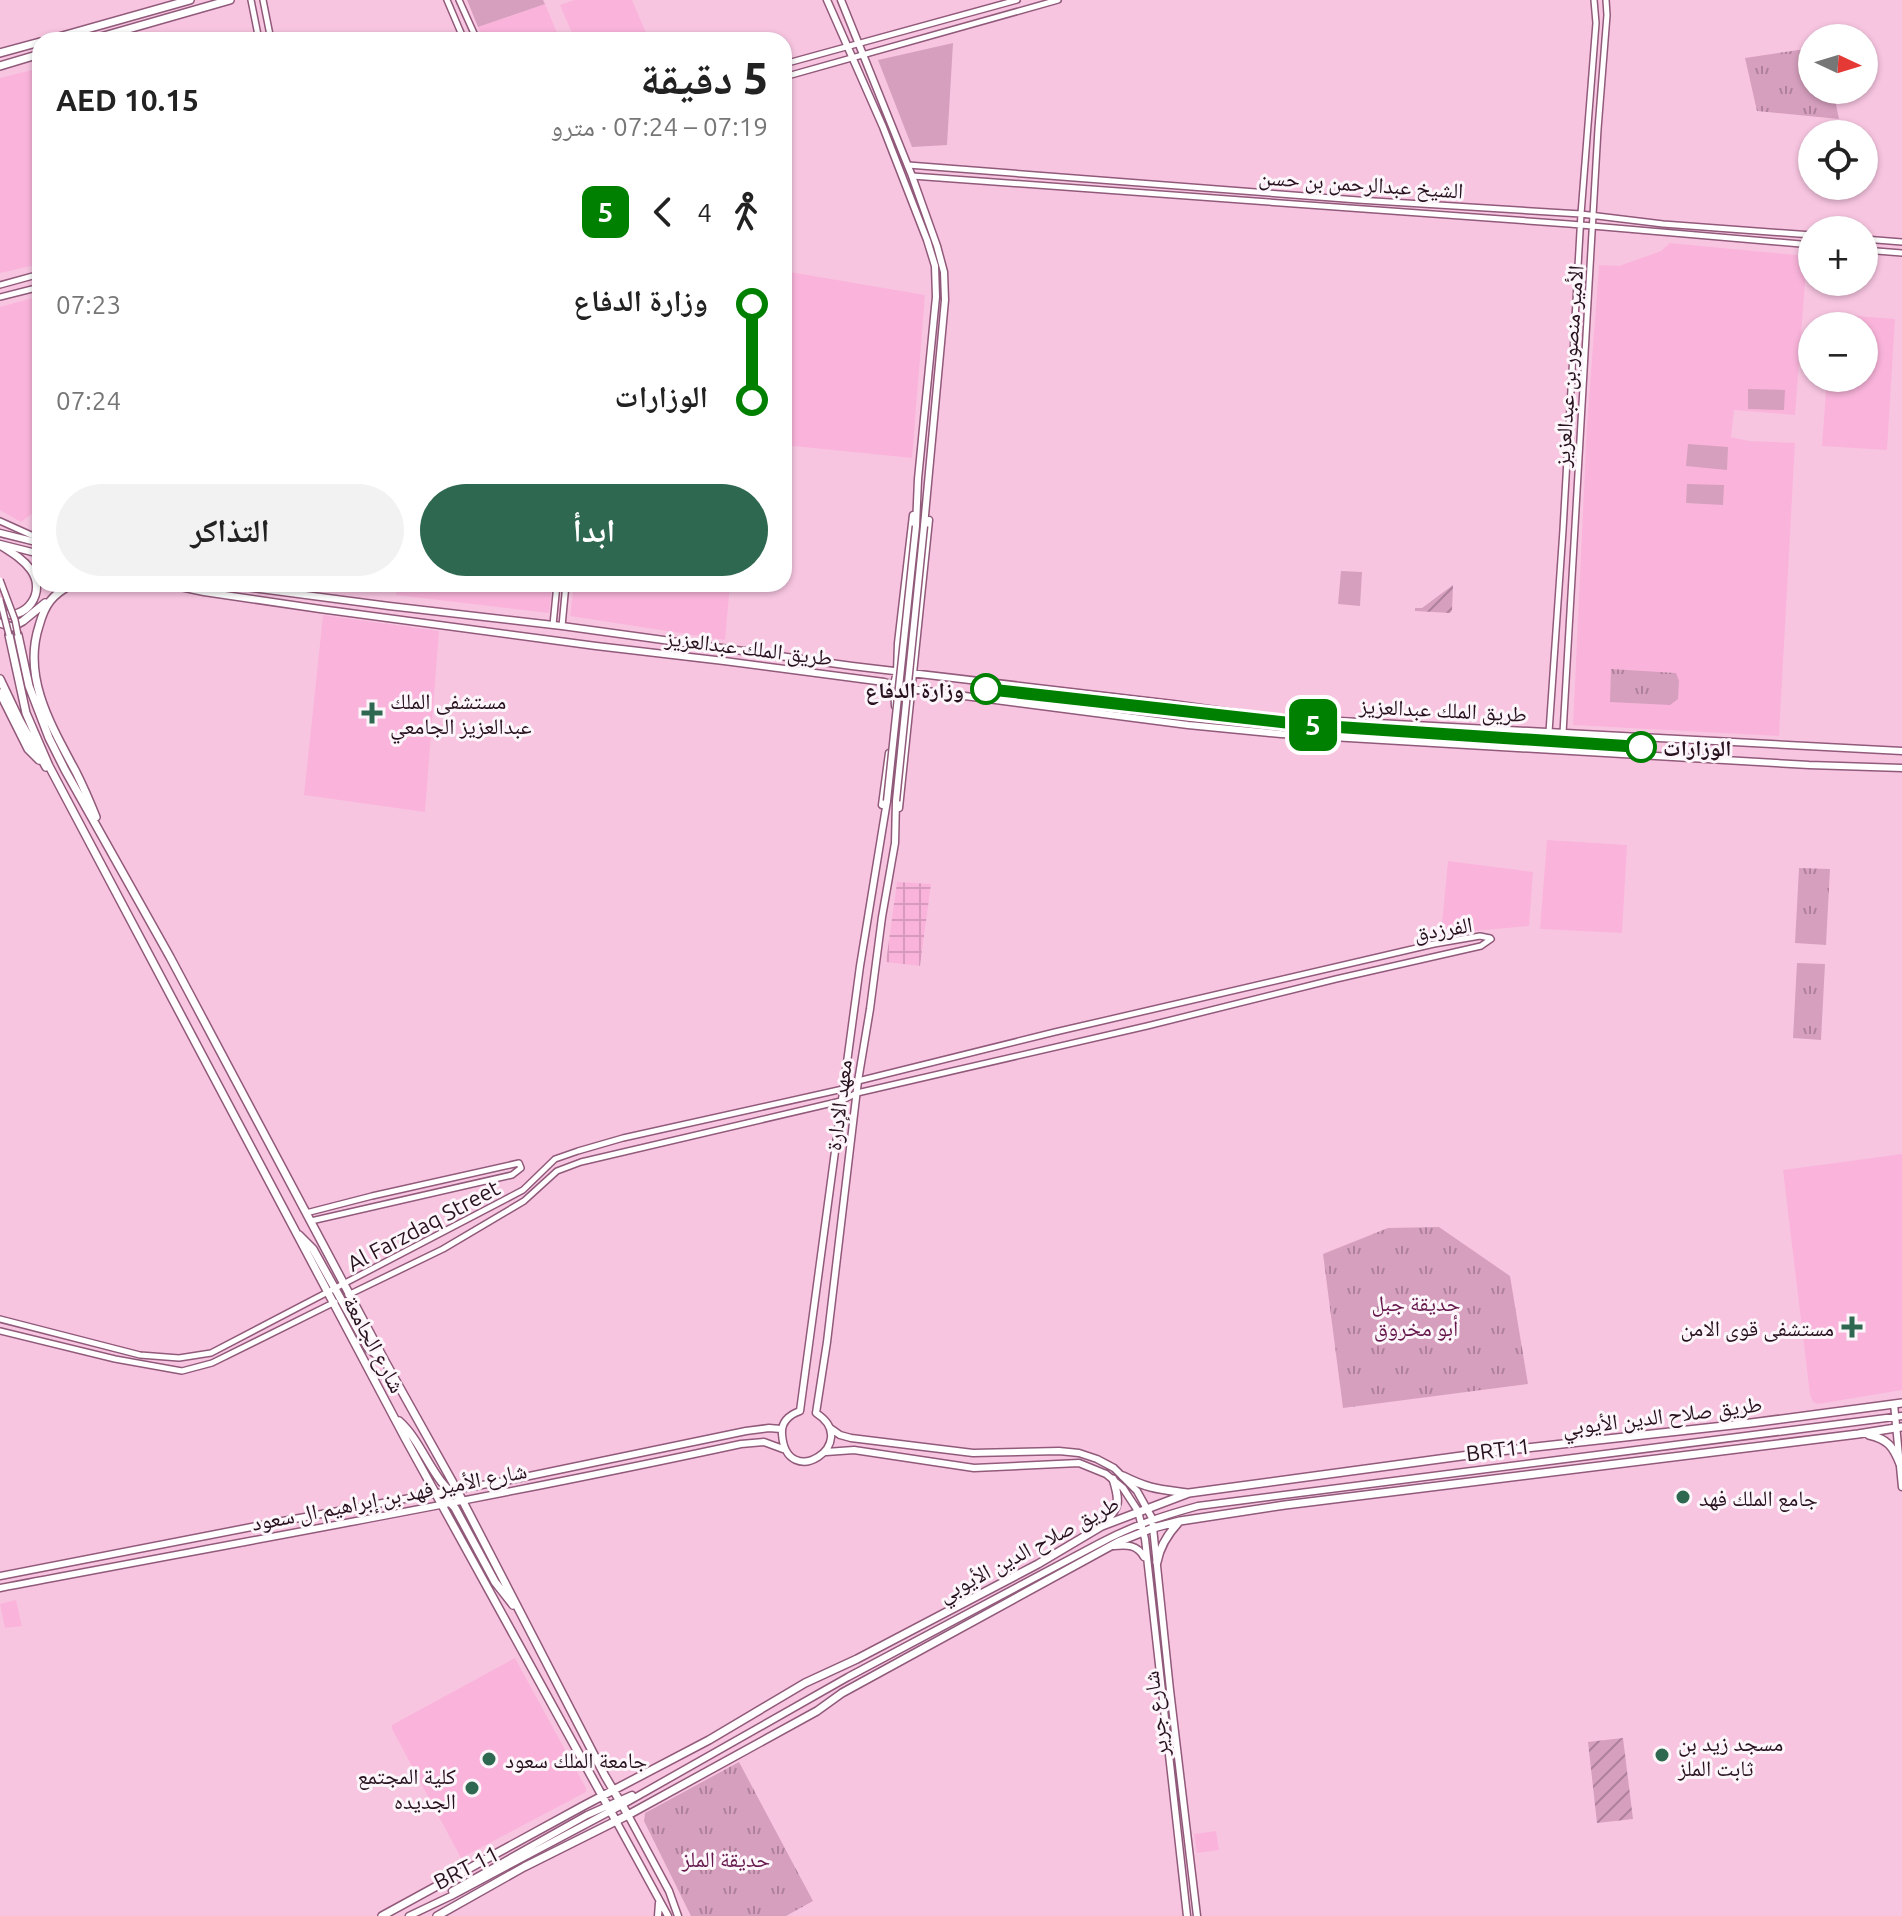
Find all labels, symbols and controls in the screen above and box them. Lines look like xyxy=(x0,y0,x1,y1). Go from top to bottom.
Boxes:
north arrow xyxy=(1798,24,1878,104)
map controls xyxy=(1798,24,1878,392)
text: 5 دقيقة xyxy=(640,53,768,102)
text: AED 10.15 xyxy=(56,83,199,117)
text: 07:19 – 07:24 · مترو xyxy=(551,112,768,141)
button: locate xyxy=(1798,120,1878,200)
street label: الشيخ عبدالرحمن بن حسن xyxy=(1258,163,1464,205)
icon: back xyxy=(641,190,685,234)
icon: walk xyxy=(724,190,768,234)
text: 5 xyxy=(598,196,613,227)
text: 4 xyxy=(697,198,712,227)
button: + xyxy=(1798,216,1878,296)
street label: الأمير منصور بن عبدالعزيز xyxy=(1548,264,1590,469)
text: وزارة الدفاع xyxy=(573,283,708,317)
text: 07:23 xyxy=(56,290,121,319)
button: − xyxy=(1798,312,1878,392)
text: الوزارات xyxy=(614,379,708,413)
text: 07:24 xyxy=(56,386,121,415)
button: التذاكر xyxy=(56,484,404,576)
button: ابدأ xyxy=(420,484,768,576)
street label: طريق الملك عبدالعزيز xyxy=(663,624,834,672)
marker: وزارة الدفاع xyxy=(971,674,1001,704)
place label: وزارة الدفاع xyxy=(865,677,964,705)
place label: مستشفى الملك عبدالعزيز الجامعي xyxy=(390,688,532,743)
street label: طريق الملك عبدالعزيز xyxy=(1357,692,1528,728)
line badge: 5 xyxy=(1287,699,1339,751)
marker: مستشفى الملك عبدالعزيز الجامعي xyxy=(361,702,383,724)
text: 5 xyxy=(1305,709,1321,740)
marker: الوزارات xyxy=(1626,732,1656,762)
place label: الوزارات xyxy=(1663,735,1732,761)
street label: الفرزدق xyxy=(1412,911,1474,947)
street label: معهد الإدارة xyxy=(820,1058,858,1152)
street label: Al Farzdaq Street xyxy=(343,1174,504,1276)
park label: حديقة جبل أبو مخروق xyxy=(1372,1290,1460,1342)
street label: شارع الجامعة xyxy=(337,1291,411,1398)
place label: مستشفى قوى الامن xyxy=(1681,1315,1834,1342)
marker: مستشفى قوى الامن xyxy=(1841,1316,1863,1338)
street label: طريق صلاح الدين الأيوبي xyxy=(1561,1390,1764,1445)
street label: BRT11 xyxy=(1464,1433,1532,1465)
street label: شارع الأمير فهد بن إبراهيم ال سعود xyxy=(249,1457,529,1538)
place label: جامع الملك فهد xyxy=(1699,1485,1818,1512)
marker: جامع الملك فهد xyxy=(1674,1488,1692,1506)
street label: طريق صلاح الدين الأيوبي xyxy=(933,1490,1125,1611)
street label: شارع جرير xyxy=(1137,1669,1175,1759)
place label: مسجد زيد بن ثابت الملز xyxy=(1677,1730,1783,1781)
marker: مسجد زيد بن ثابت الملز xyxy=(1653,1746,1671,1764)
place label: جامعة الملك سعود xyxy=(505,1747,647,1773)
marker: جامعة الملك سعود xyxy=(480,1750,498,1768)
place label: كلية المجتمع الجديده xyxy=(357,1763,456,1813)
marker: كلية المجتمع الجديده xyxy=(463,1779,481,1797)
street label: BRT 11 xyxy=(429,1840,503,1894)
park label: حديقة الملز xyxy=(681,1846,770,1872)

